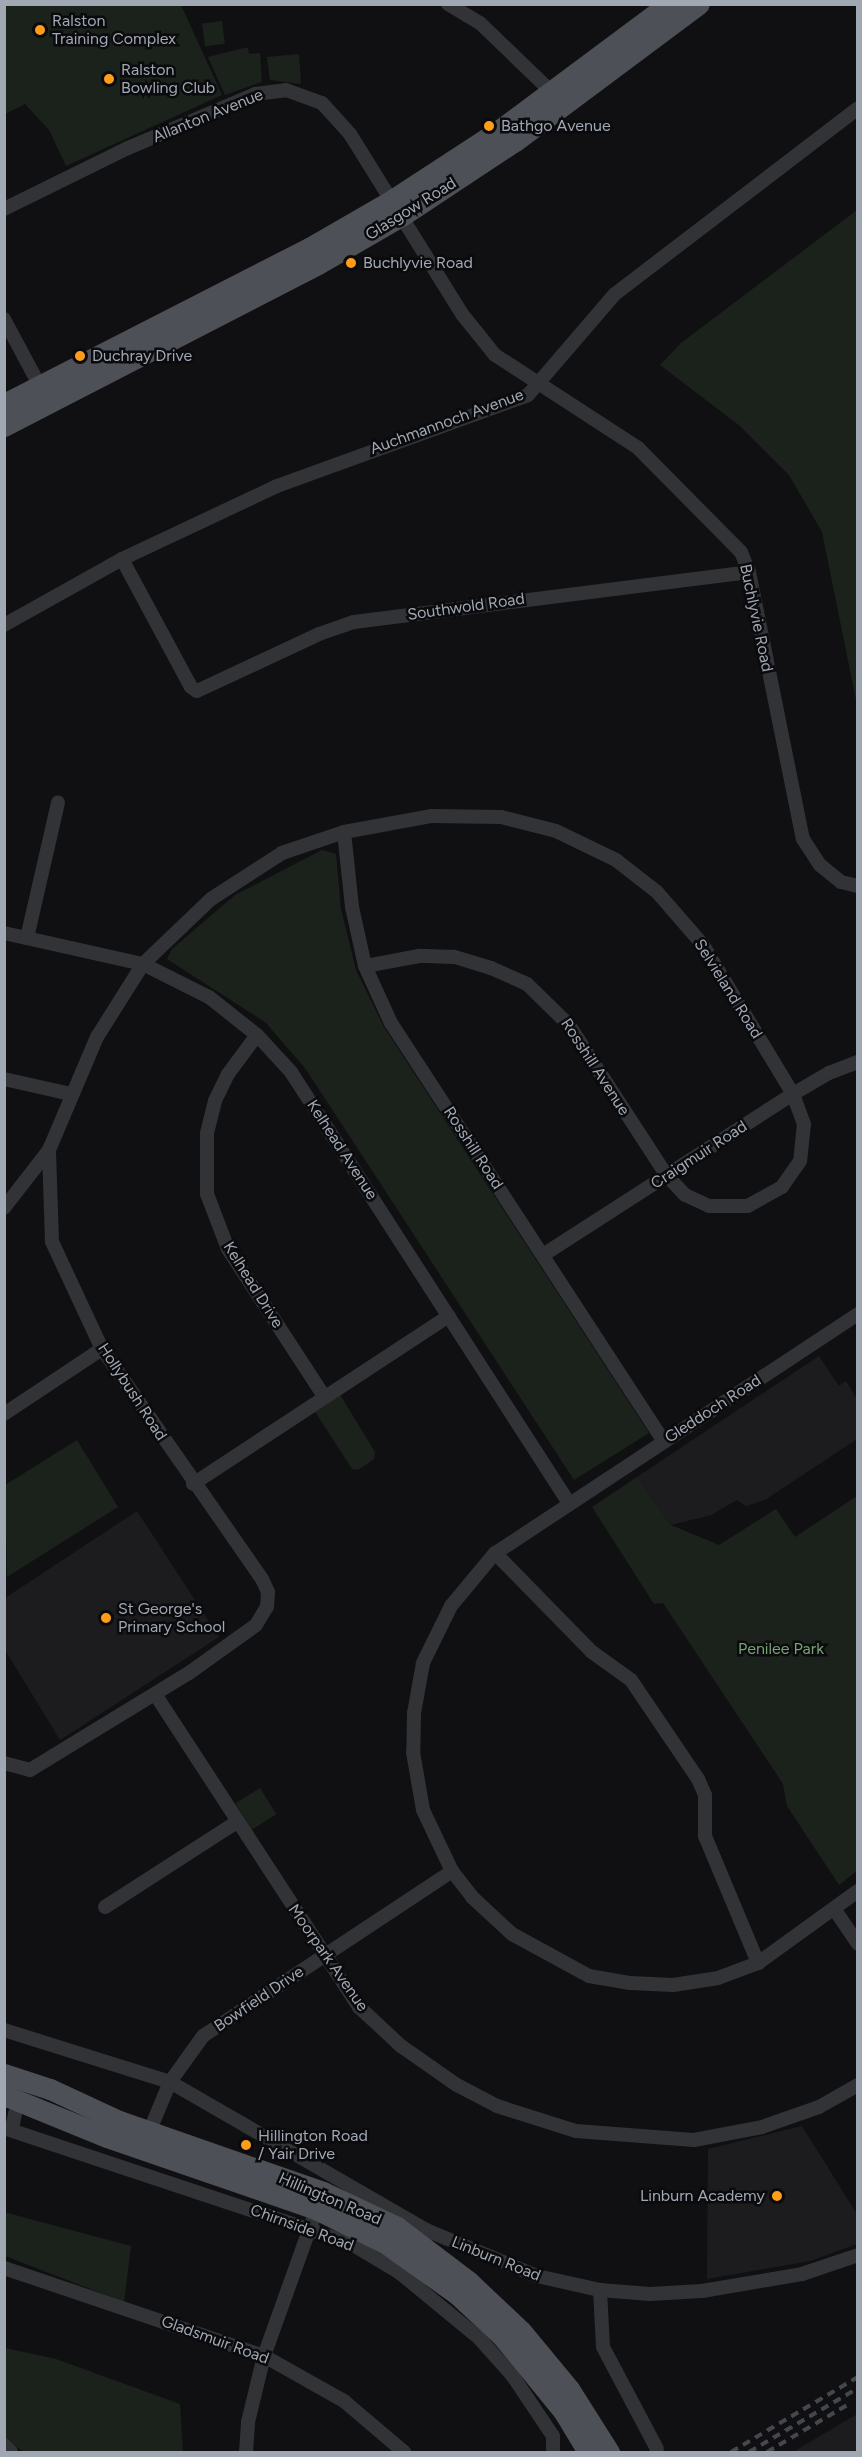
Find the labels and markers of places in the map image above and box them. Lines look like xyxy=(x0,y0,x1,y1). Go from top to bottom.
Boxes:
place label: Ralston Training Complex xyxy=(52,11,176,49)
marker: Ralston Training Complex xyxy=(33,23,47,37)
place label: Ralston Bowling Club xyxy=(121,60,215,98)
marker: Ralston Bowling Club xyxy=(102,72,116,86)
place label: Bathgo Avenue xyxy=(501,116,611,136)
marker: Bathgo Avenue xyxy=(482,119,496,133)
place label: Buchlyvie Road xyxy=(363,253,473,273)
marker: Buchlyvie Road xyxy=(344,256,358,270)
place label: Duchray Drive xyxy=(92,346,192,366)
marker: Duchray Drive xyxy=(73,349,87,363)
place label: St George's Primary School xyxy=(118,1599,225,1637)
marker: St George's Primary School xyxy=(99,1611,113,1625)
place label: Hillington Road / Yair Drive xyxy=(258,2126,368,2164)
marker: Hillington Road / Yair Drive xyxy=(239,2138,253,2152)
place label: Linburn Academy xyxy=(640,2186,765,2206)
marker: Linburn Academy xyxy=(770,2189,784,2203)

